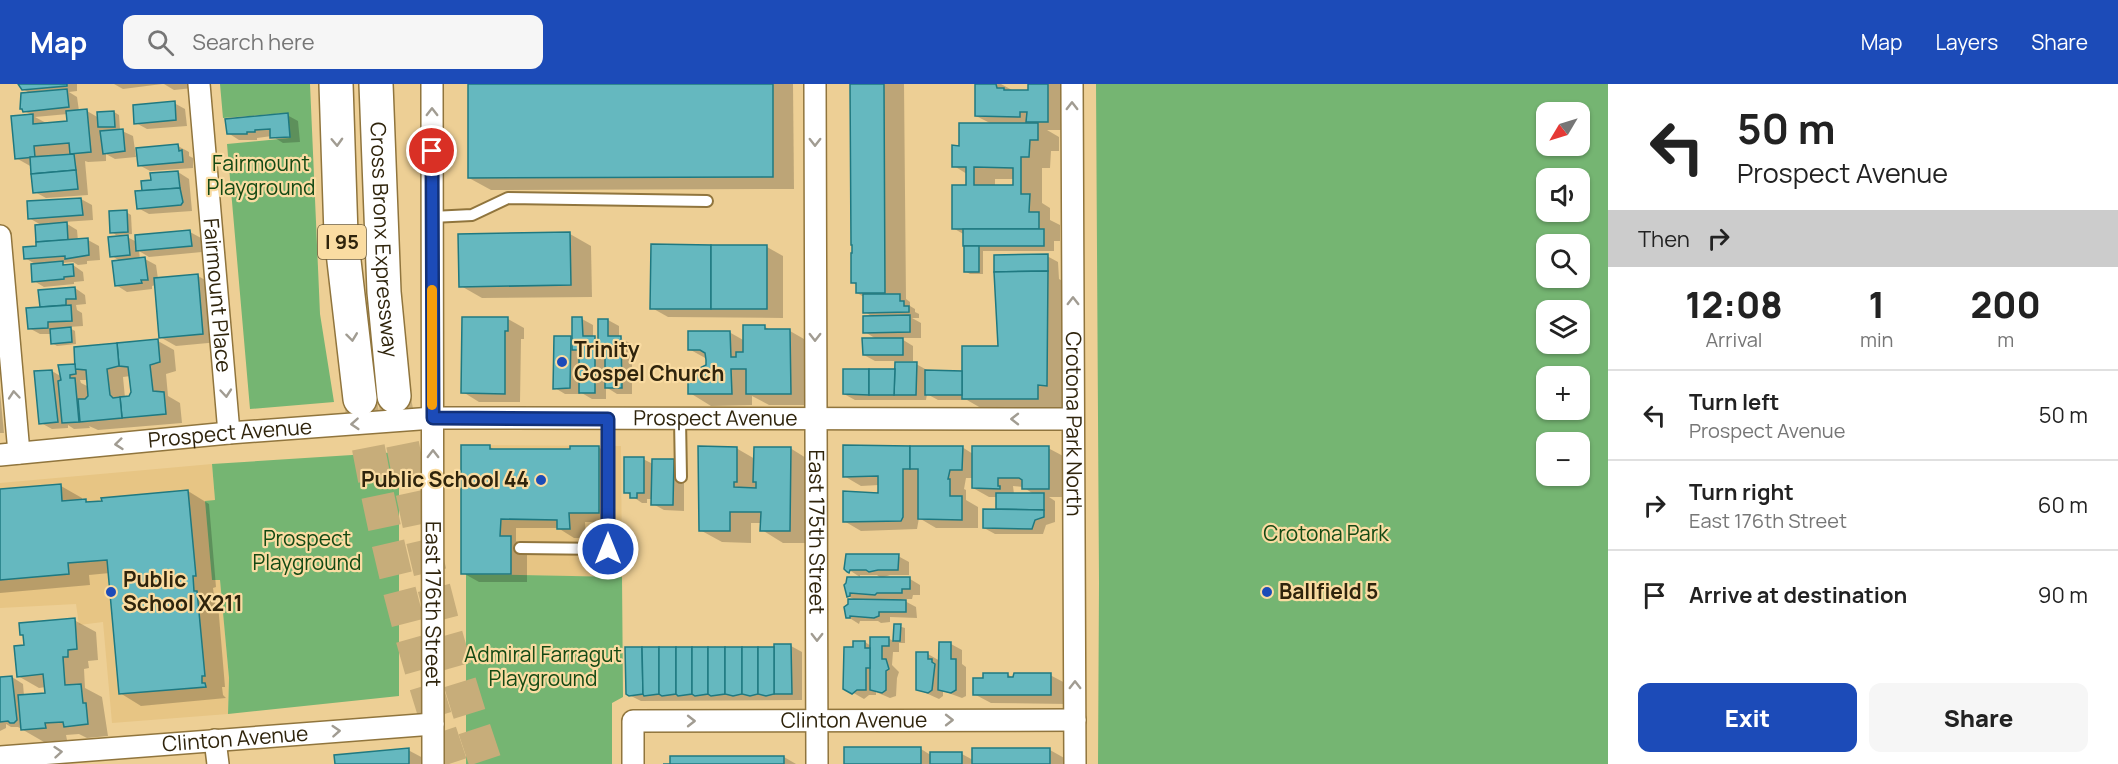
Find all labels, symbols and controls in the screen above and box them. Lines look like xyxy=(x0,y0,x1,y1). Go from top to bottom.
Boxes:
search box xyxy=(123,15,543,69)
text: Map xyxy=(30,23,87,61)
icon: search xyxy=(144,26,177,59)
text: Search here xyxy=(192,27,315,57)
text: Map xyxy=(1861,28,1902,56)
text: Layers xyxy=(1935,28,1998,56)
text: Share xyxy=(2031,28,2088,56)
text: 50 m xyxy=(1737,99,1835,157)
one-way arrow xyxy=(1066,101,1078,110)
north arrow xyxy=(1536,102,1590,156)
map controls xyxy=(1536,102,1590,486)
one-way arrow xyxy=(426,107,438,116)
icon: left xyxy=(1638,108,1716,186)
street label: Cross Bronx Expressway xyxy=(364,121,405,359)
pin xyxy=(406,125,457,176)
icon: arrive xyxy=(415,134,448,167)
one-way arrow xyxy=(331,138,344,147)
one-way arrow xyxy=(809,138,821,147)
park label: Fairmount Playground xyxy=(207,149,315,201)
text: Prospect Avenue xyxy=(1737,154,1948,191)
button: sound xyxy=(1536,168,1590,222)
street label: Fairmount Place xyxy=(198,217,239,374)
icon: right xyxy=(1702,222,1735,255)
text: Then xyxy=(1638,224,1690,254)
road number: I 95 xyxy=(318,225,366,259)
button: search xyxy=(1536,234,1590,288)
text: 12:08 xyxy=(1685,280,1783,329)
text: 1 xyxy=(1869,280,1885,329)
text: 200 xyxy=(1971,280,2041,329)
one-way arrow xyxy=(1067,296,1079,305)
button: layers xyxy=(1536,300,1590,354)
text: Arrival xyxy=(1705,326,1763,353)
text: min xyxy=(1860,326,1893,353)
text: m xyxy=(1997,326,2014,353)
street label: Crotona Park North xyxy=(1060,331,1089,517)
one-way arrow xyxy=(345,332,357,341)
one-way arrow xyxy=(809,333,821,342)
place label: Trinity Gospel Church xyxy=(574,335,724,387)
marker: Trinity Gospel Church xyxy=(555,355,569,369)
button: + xyxy=(1536,366,1590,420)
text: Turn left xyxy=(1689,387,1779,417)
one-way arrow xyxy=(219,389,232,398)
one-way arrow xyxy=(8,391,21,400)
icon: left xyxy=(1638,399,1671,432)
text: 50 m xyxy=(2039,400,2088,430)
street label: Prospect Avenue xyxy=(633,403,798,432)
street label: Prospect Avenue xyxy=(147,412,313,454)
one-way arrow xyxy=(1010,413,1019,425)
one-way arrow xyxy=(350,417,359,430)
text: Prospect Avenue xyxy=(1689,417,1845,444)
button: − xyxy=(1536,432,1590,486)
one-way arrow xyxy=(114,437,123,450)
one-way arrow xyxy=(427,449,439,458)
street label: East 175th Street xyxy=(803,449,832,615)
place label: Public School 44 xyxy=(361,465,529,493)
marker: Public School 44 xyxy=(534,473,548,487)
text: Turn right xyxy=(1689,477,1794,507)
icon: right xyxy=(1638,489,1671,522)
text: 60 m xyxy=(2038,490,2088,520)
text: East 176th Street xyxy=(1689,507,1847,534)
position arrow xyxy=(576,517,640,581)
park label: Crotona Park xyxy=(1263,519,1389,547)
street label: East 176th Street xyxy=(420,521,448,687)
park label: Prospect Playground xyxy=(253,524,361,576)
place label: Public School X211 xyxy=(123,565,243,617)
place label: Ballfield 5 xyxy=(1279,577,1378,605)
icon: arrive xyxy=(1638,579,1671,612)
text: Arrive at destination xyxy=(1689,580,1907,610)
text: 90 m xyxy=(2038,580,2088,610)
marker: Public School X211 xyxy=(104,585,118,599)
marker: Ballfield 5 xyxy=(1260,585,1274,599)
one-way arrow xyxy=(811,633,823,642)
park label: Admiral Farragut Playground xyxy=(464,640,622,692)
one-way arrow xyxy=(1069,680,1081,689)
button: Exit xyxy=(1638,683,1857,752)
button: Share xyxy=(1869,683,2088,752)
street label: Clinton Avenue xyxy=(781,705,927,734)
one-way arrow xyxy=(945,714,954,726)
one-way arrow xyxy=(687,715,696,727)
street label: Clinton Avenue xyxy=(161,719,309,758)
one-way arrow xyxy=(332,725,341,738)
one-way arrow xyxy=(54,746,63,759)

